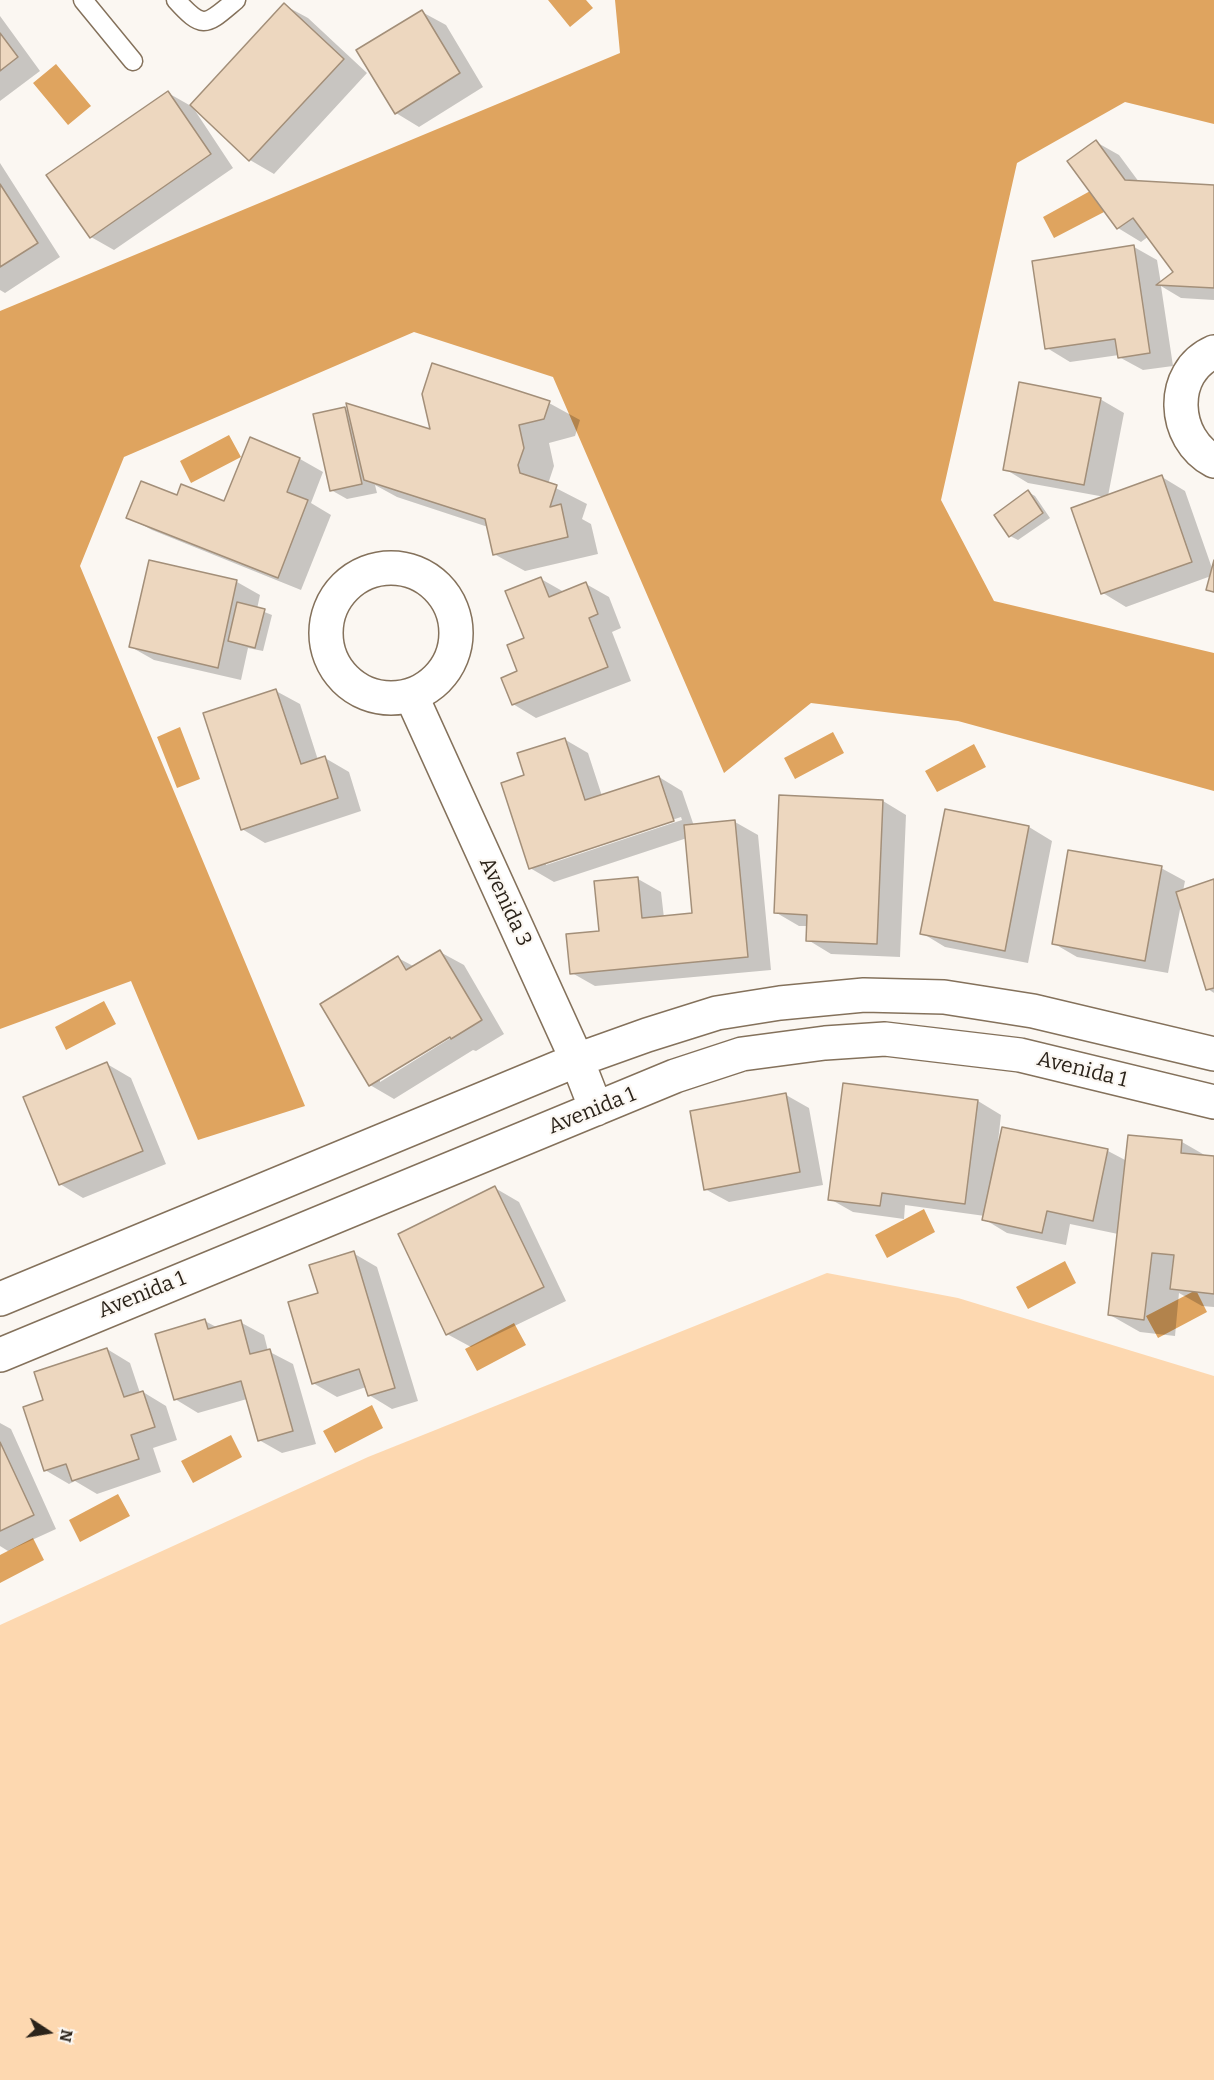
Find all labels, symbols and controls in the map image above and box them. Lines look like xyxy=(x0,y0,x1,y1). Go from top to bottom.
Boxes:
street label: Avenida 3 xyxy=(473,853,537,951)
street label: Avenida 1 xyxy=(1034,1047,1130,1093)
street label: Avenida 1 xyxy=(545,1082,639,1140)
street label: Avenida 1 xyxy=(95,1266,189,1324)
north arrow xyxy=(18,2002,78,2062)
text: N xyxy=(56,2028,77,2044)

